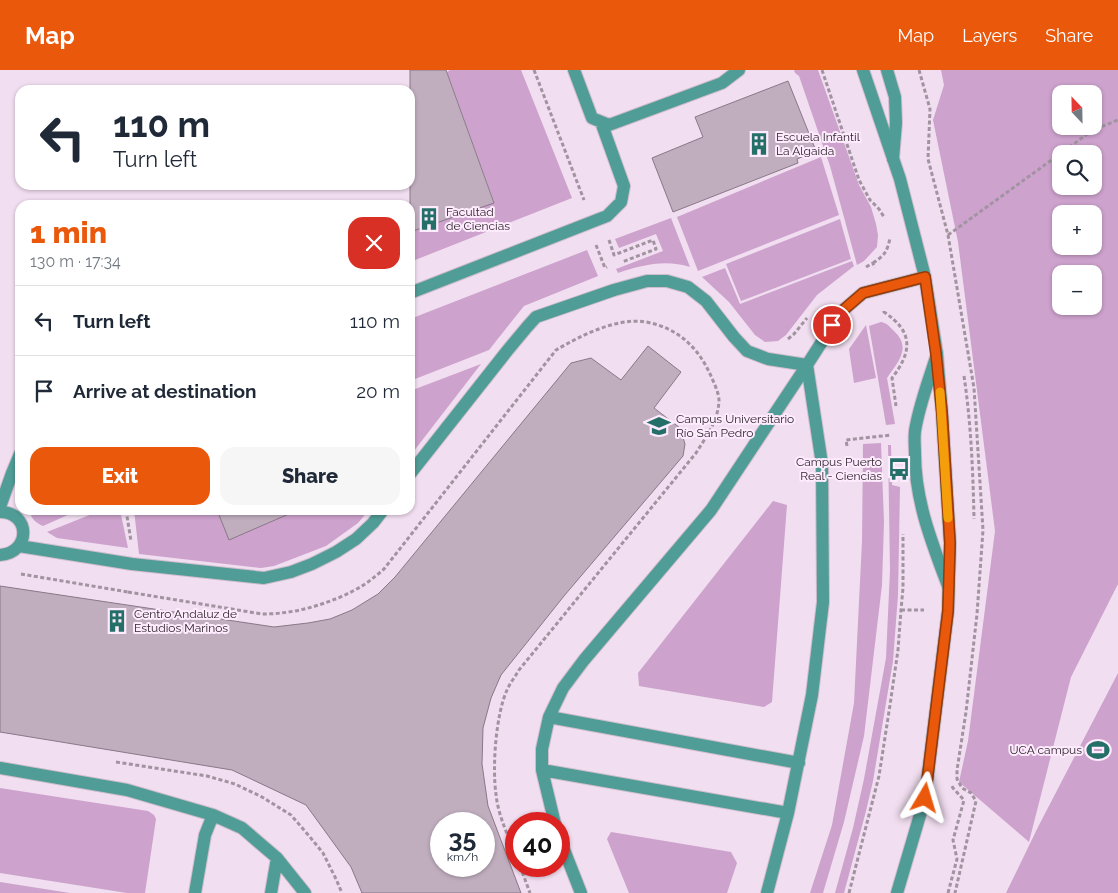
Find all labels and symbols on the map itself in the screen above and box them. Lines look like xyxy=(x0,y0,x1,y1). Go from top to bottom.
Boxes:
north arrow xyxy=(1052,85,1102,135)
place label: Escuela Infantil La Algaida xyxy=(776,130,861,158)
building icon: Escuela Infantil La Algaida xyxy=(746,131,772,157)
place label: Facultad de Ciencias xyxy=(446,205,510,233)
building icon: Facultad de Ciencias xyxy=(416,206,442,232)
pin xyxy=(811,304,853,346)
place label: Campus Universitario Río San Pedro xyxy=(676,412,794,440)
school or university icon: Campus Universitario Río San Pedro xyxy=(646,413,672,439)
place label: Campus Puerto Real - Ciencias xyxy=(796,455,882,483)
bus stop icon: Campus Puerto Real - Ciencias xyxy=(886,456,912,482)
place label: Centro Andaluz de Estudios Marinos xyxy=(134,607,237,635)
building icon: Centro Andaluz de Estudios Marinos xyxy=(104,608,130,634)
sports icon: UCA campus xyxy=(1085,737,1111,763)
place label: UCA campus xyxy=(1010,743,1082,757)
position arrow xyxy=(898,771,950,823)
speed limit sign: 40 xyxy=(505,812,570,877)

